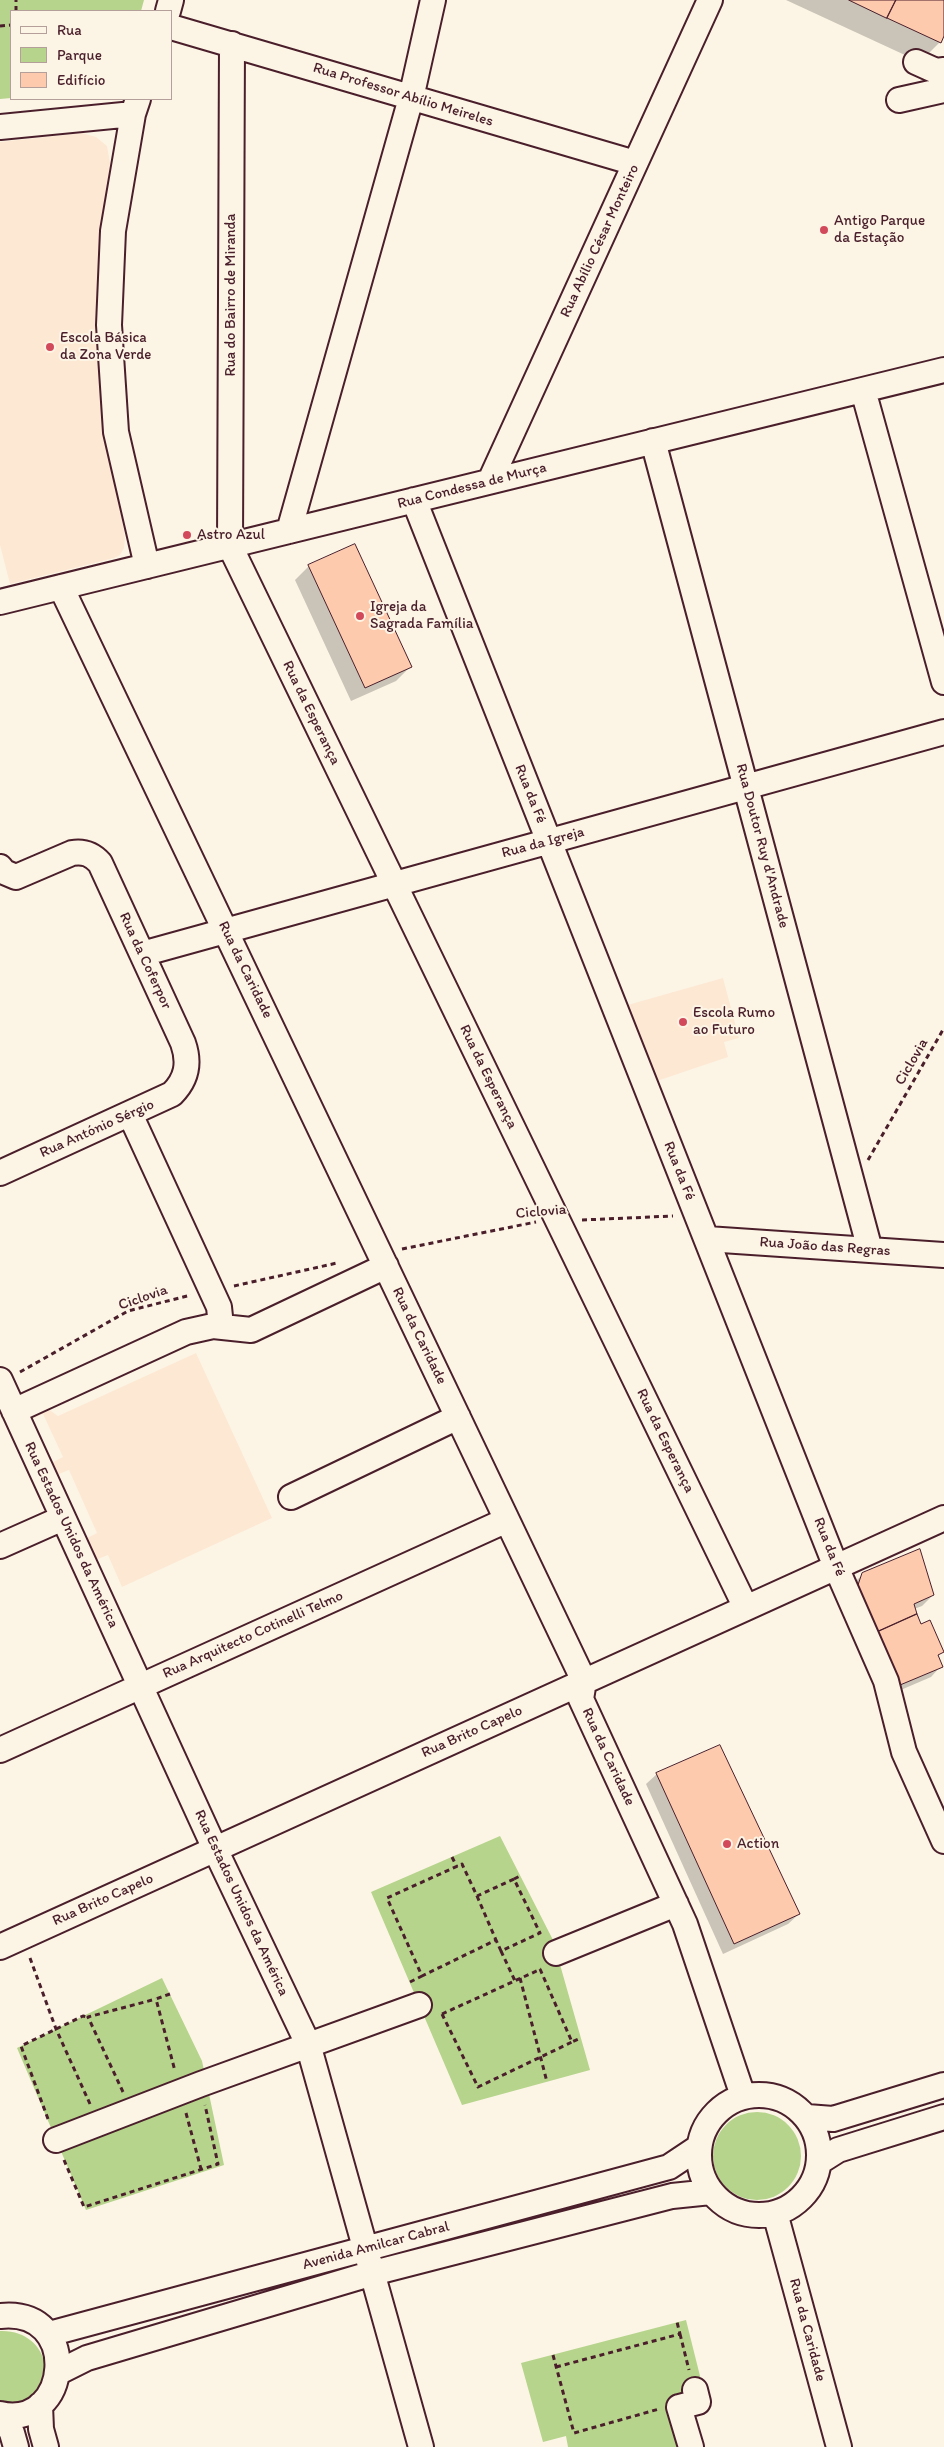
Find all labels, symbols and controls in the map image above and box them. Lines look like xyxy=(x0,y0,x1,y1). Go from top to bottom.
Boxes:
legend xyxy=(10,10,172,100)
text: Rua xyxy=(57,21,82,39)
text: Parque xyxy=(57,46,102,64)
street label: Rua Professor Abílio Meireles xyxy=(311,59,495,131)
text: Edifício xyxy=(57,71,105,89)
street label: Rua Abílio César Monteiro xyxy=(557,162,643,320)
place label: Antigo Parque da Estação xyxy=(834,212,925,247)
street label: Rua do Bairro de Miranda xyxy=(222,213,240,377)
marker: Antigo Parque da Estação xyxy=(818,224,830,236)
place label: Escola Básica da Zona Verde xyxy=(60,329,151,364)
marker: Escola Básica da Zona Verde xyxy=(44,341,56,353)
street label: Rua Condessa de Murça xyxy=(396,459,548,513)
place label: Astro Azul xyxy=(197,526,265,544)
marker: Astro Azul xyxy=(181,529,193,541)
place label: Igreja da Sagrada Família xyxy=(370,598,474,633)
marker: Igreja da Sagrada Família xyxy=(354,610,366,622)
street label: Rua da Esperança xyxy=(278,658,344,768)
street label: Rua da Fé xyxy=(510,762,550,826)
street label: Rua Doutor Ruy d'Andrade xyxy=(731,762,793,930)
street label: Rua da Igreja xyxy=(500,823,586,863)
street label: Rua da Coferpor xyxy=(115,910,175,1012)
street label: Rua da Caridade xyxy=(214,918,276,1022)
place label: Escola Rumo ao Futuro xyxy=(693,1004,775,1039)
marker: Escola Rumo ao Futuro xyxy=(677,1016,689,1028)
street label: Rua da Esperança xyxy=(455,1022,521,1132)
street label: Ciclovia xyxy=(891,1035,933,1089)
street label: Rua António Sérgio xyxy=(37,1096,157,1162)
street label: Rua da Fé xyxy=(659,1139,699,1203)
street label: Ciclovia xyxy=(515,1201,567,1223)
street label: Rua João das Regras xyxy=(759,1233,891,1261)
street label: Ciclovia xyxy=(116,1281,170,1315)
street label: Rua da Caridade xyxy=(388,1284,450,1388)
street label: Rua da Esperança xyxy=(632,1386,698,1496)
street label: Rua Estados Unidos da América xyxy=(20,1439,122,1631)
street label: Rua da Fé xyxy=(809,1515,849,1579)
street label: Rua Arquitecto Cotinelli Telmo xyxy=(160,1587,346,1683)
street label: Rua Brito Capelo xyxy=(419,1702,525,1762)
street label: Rua da Caridade xyxy=(577,1705,639,1809)
street label: Rua Estados Unidos da América xyxy=(190,1807,292,1999)
place label: Action xyxy=(737,1835,779,1853)
marker: Action xyxy=(721,1838,733,1850)
street label: Rua Brito Capelo xyxy=(50,1870,156,1930)
street label: Avenida Amilcar Cabral xyxy=(301,2218,451,2274)
street label: Rua da Caridade xyxy=(785,2276,829,2384)

